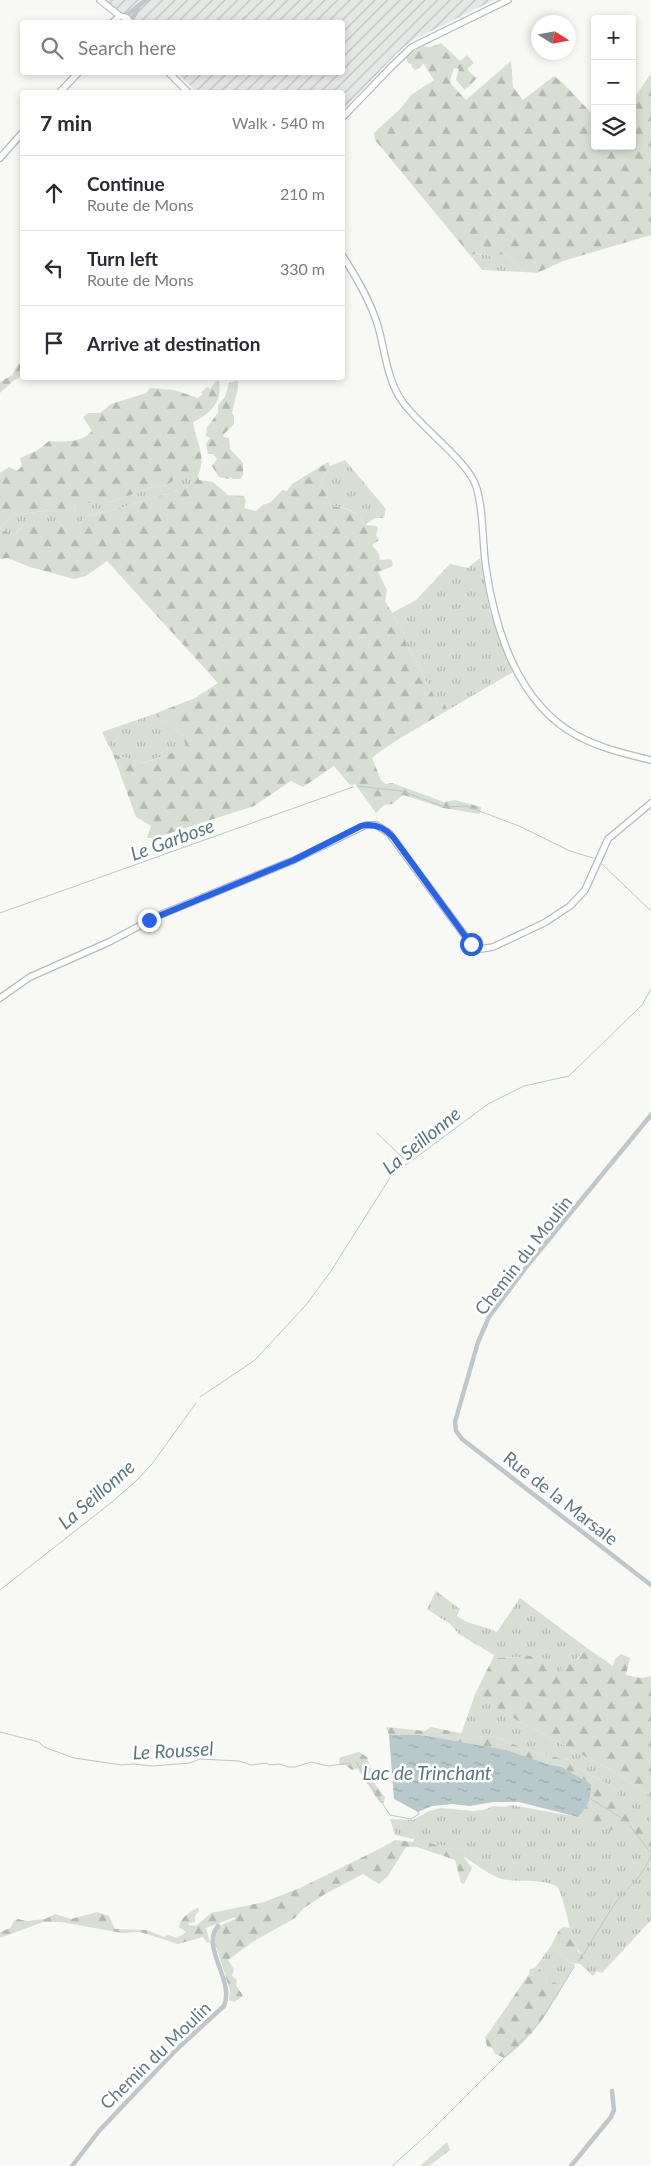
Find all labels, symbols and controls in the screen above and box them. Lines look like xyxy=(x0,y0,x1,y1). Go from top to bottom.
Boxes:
north arrow xyxy=(531,15,576,60)
map controls xyxy=(591,15,636,150)
button: + xyxy=(591,15,636,60)
search box xyxy=(20,20,345,75)
icon: search xyxy=(38,34,66,62)
text: Search here xyxy=(78,36,176,59)
button: − xyxy=(591,60,636,105)
button: layers xyxy=(591,105,636,150)
text: 7 min xyxy=(40,110,92,135)
text: Walk · 540 m xyxy=(232,113,325,132)
text: Continue xyxy=(87,172,165,195)
icon: ahead xyxy=(40,179,68,207)
text: 210 m xyxy=(280,184,325,203)
text: Route de Mons xyxy=(87,195,194,214)
text: Turn left xyxy=(87,247,158,270)
icon: left xyxy=(40,254,68,282)
text: 330 m xyxy=(280,259,325,278)
text: Route de Mons xyxy=(87,270,194,289)
icon: arrive xyxy=(40,329,68,357)
text: Arrive at destination xyxy=(87,332,260,355)
water label: Le Garbose xyxy=(127,813,217,865)
route end xyxy=(138,909,161,932)
route start xyxy=(460,933,483,956)
water label: La Seillonne xyxy=(377,1102,465,1178)
street label: Chemin du Moulin xyxy=(470,1191,576,1319)
street label: Rue de la Marsale xyxy=(499,1446,623,1550)
water label: La Seillonne xyxy=(53,1455,139,1533)
water label: Le Roussel xyxy=(132,1736,214,1764)
water label: Lac de Trinchant xyxy=(362,1761,492,1784)
street label: Chemin du Moulin xyxy=(95,1997,215,2113)

